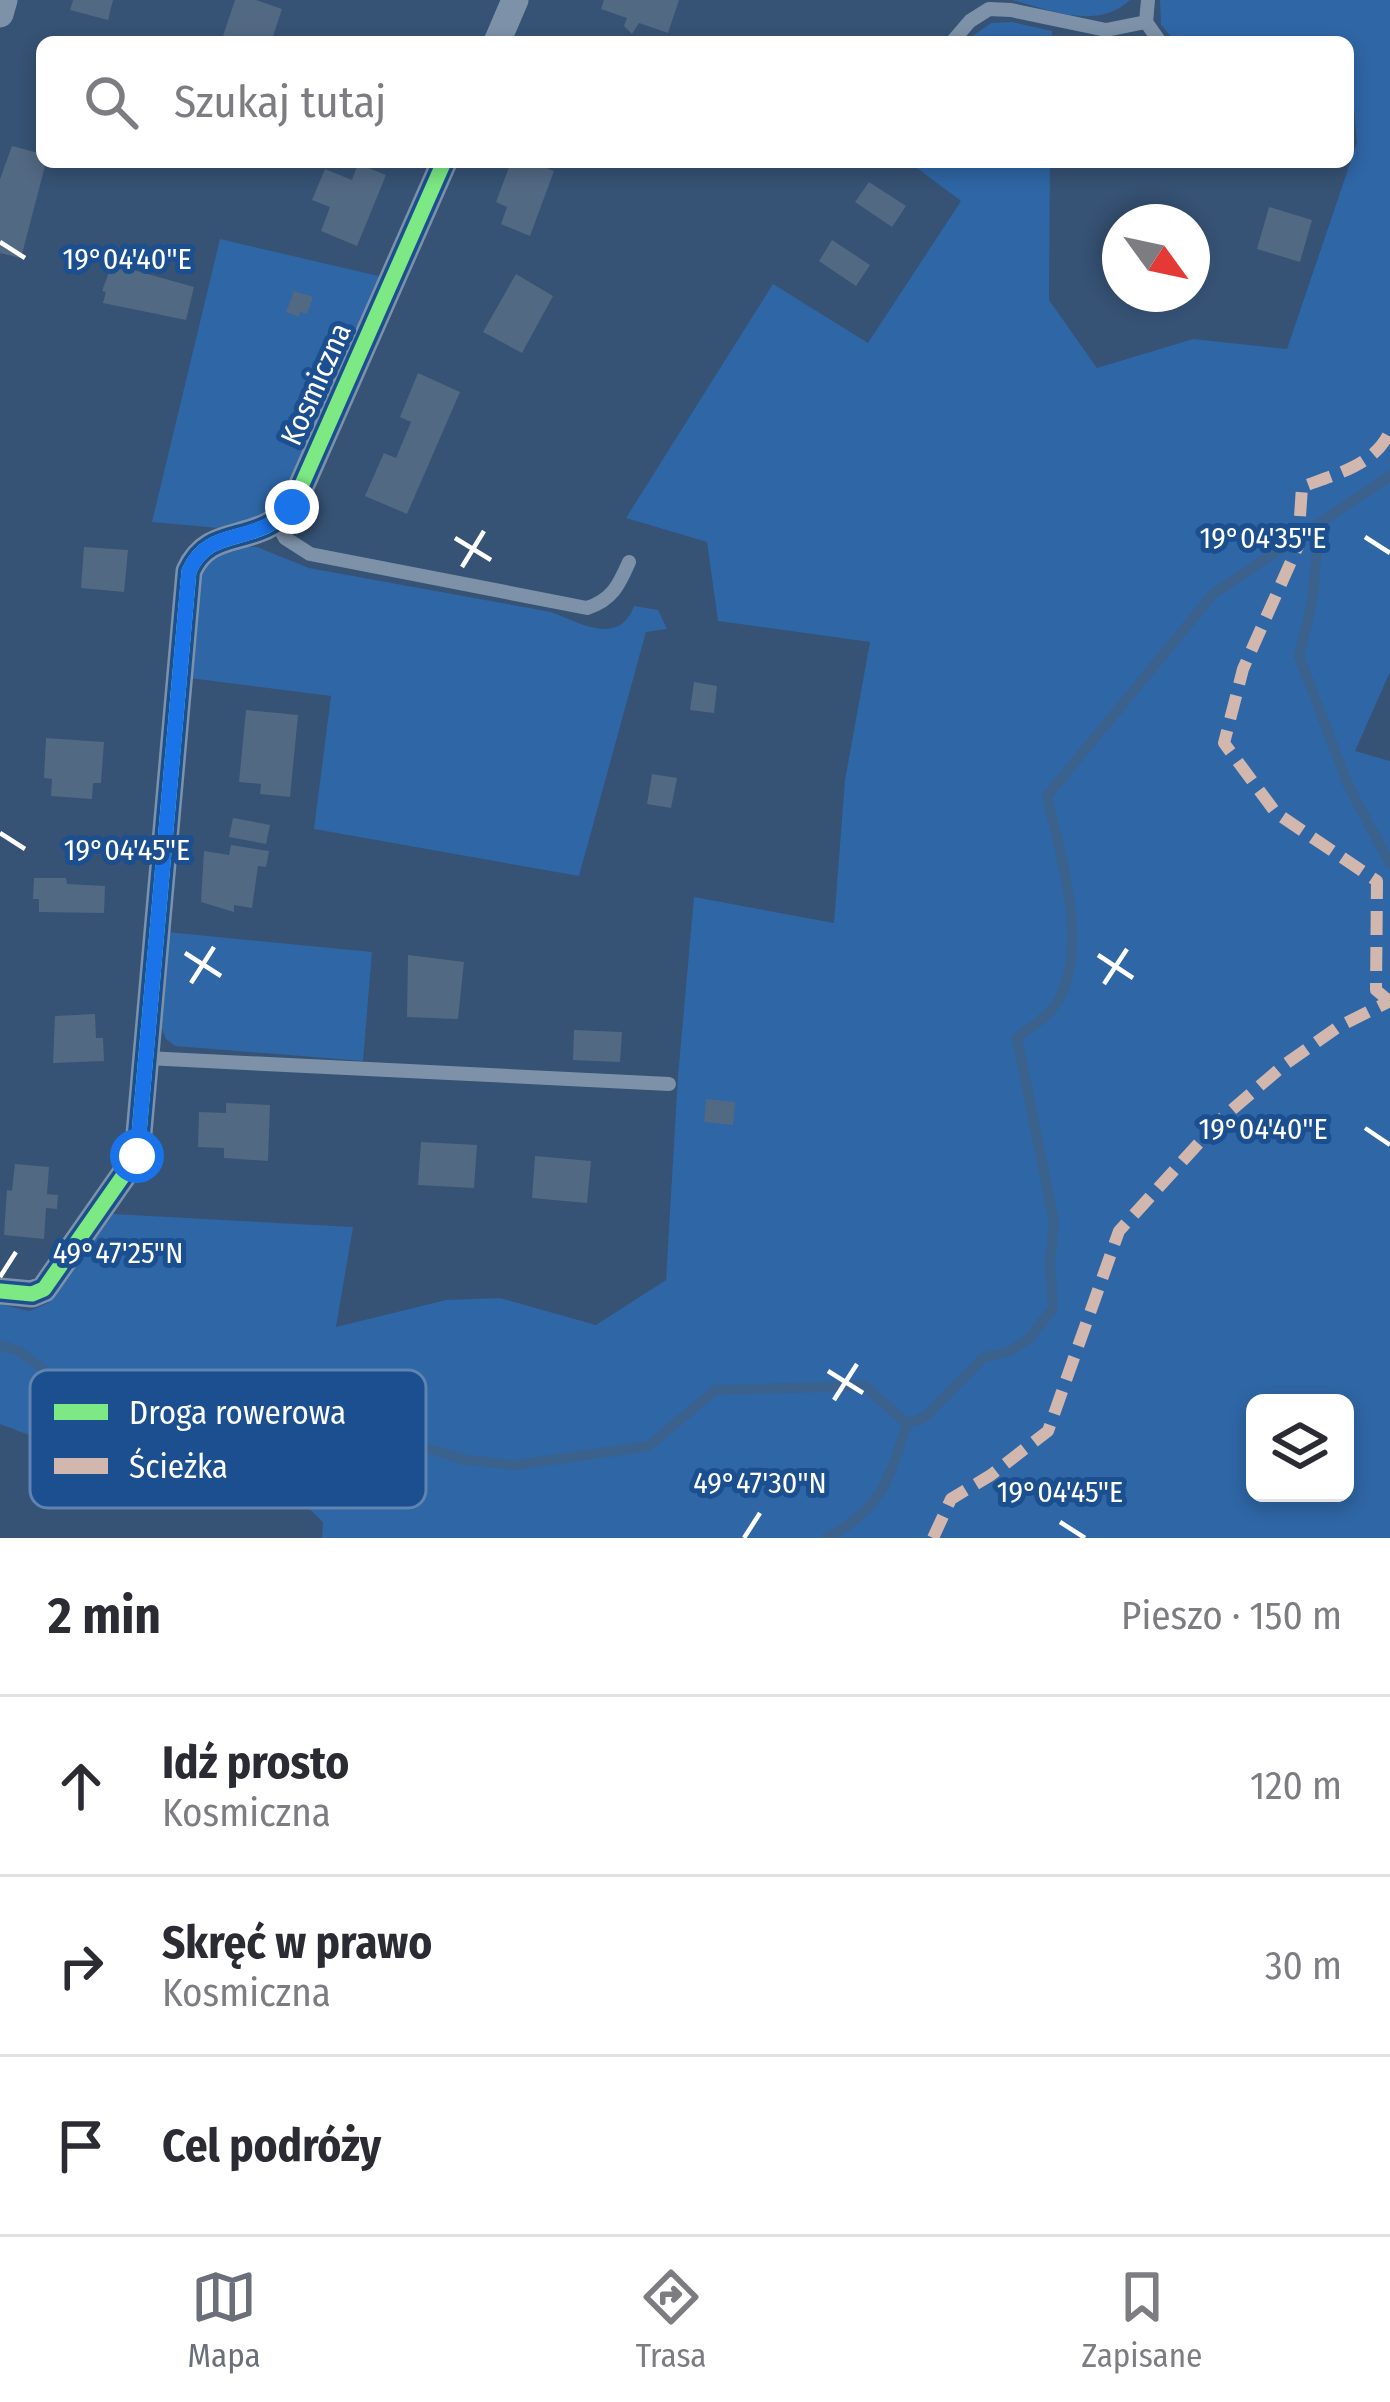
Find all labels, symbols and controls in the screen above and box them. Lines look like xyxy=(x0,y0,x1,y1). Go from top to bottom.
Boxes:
search box xyxy=(36,36,1354,168)
icon: search xyxy=(78,69,144,135)
text: Szukaj tutaj xyxy=(174,75,386,129)
north arrow xyxy=(1102,204,1210,312)
text: 19°04'40"E xyxy=(62,241,192,277)
street label: Kosmiczna xyxy=(273,317,359,451)
route end xyxy=(265,480,319,534)
text: 19°04'35"E xyxy=(1200,520,1326,556)
text: 19°04'45"E xyxy=(64,832,190,868)
text: 19°04'40"E xyxy=(1198,1111,1328,1147)
route start xyxy=(110,1129,164,1183)
text: 49°47'25"N xyxy=(53,1235,183,1271)
legend xyxy=(30,1370,426,1508)
text: Droga rowerowa xyxy=(129,1393,346,1433)
map controls xyxy=(1246,1394,1354,1502)
button: layers xyxy=(1246,1394,1354,1502)
text: Ścieżka xyxy=(129,1447,228,1487)
text: 49°47'30"N xyxy=(693,1465,827,1501)
text: 19°04'45"E xyxy=(997,1474,1123,1510)
text: 2 min xyxy=(48,1585,161,1647)
text: Pieszo · 150 m xyxy=(1121,1593,1342,1639)
text: Idź prosto xyxy=(162,1736,349,1790)
icon: ahead xyxy=(48,1753,114,1819)
text: 120 m xyxy=(1250,1763,1342,1809)
text: Kosmiczna xyxy=(162,1790,331,1836)
text: Skręć w prawo xyxy=(162,1916,432,1970)
icon: right xyxy=(48,1933,114,1999)
text: 30 m xyxy=(1265,1943,1342,1989)
text: Kosmiczna xyxy=(162,1970,331,2016)
icon: arrive xyxy=(48,2113,114,2179)
text: Cel podróży xyxy=(162,2119,381,2173)
tab: Mapa xyxy=(188,2264,261,2376)
tab: Trasa xyxy=(636,2264,706,2376)
tab: Zapisane xyxy=(1082,2264,1202,2376)

